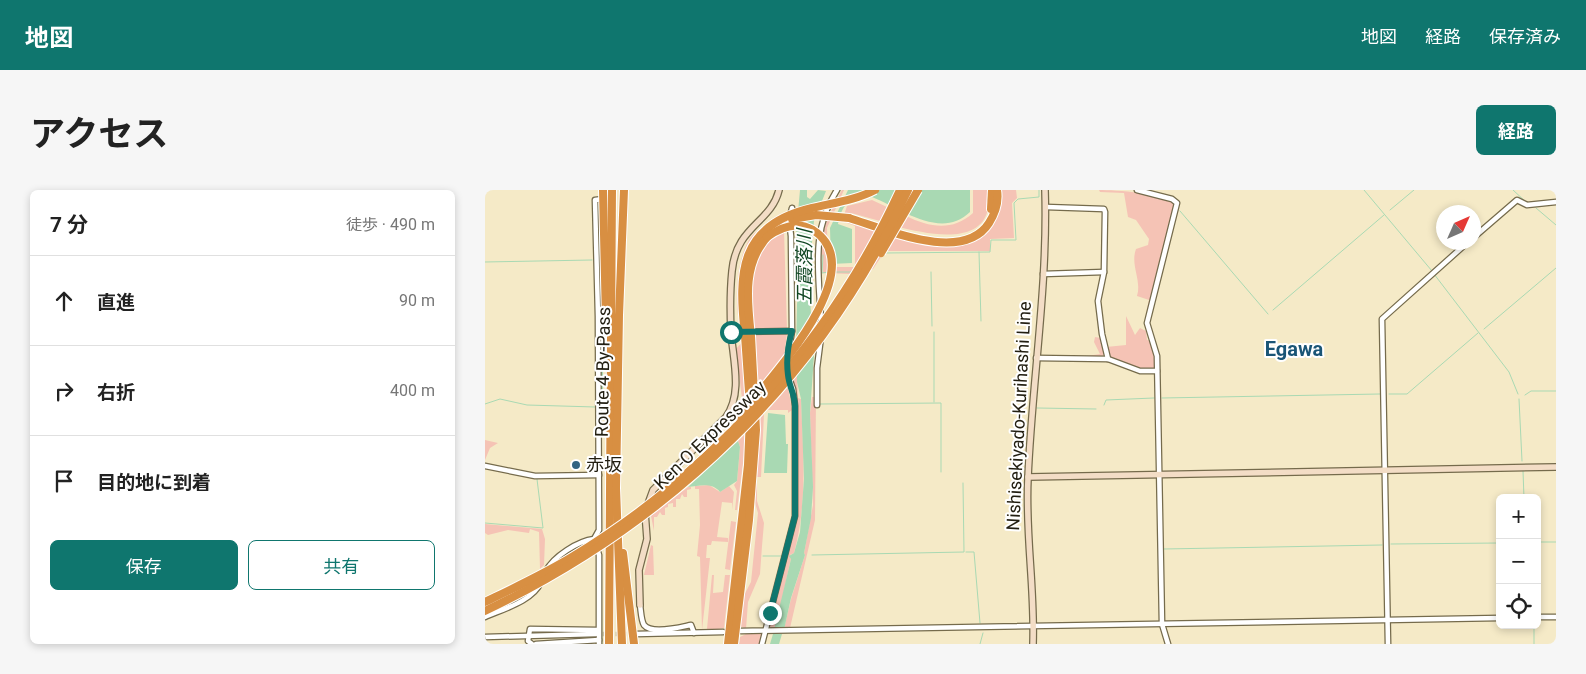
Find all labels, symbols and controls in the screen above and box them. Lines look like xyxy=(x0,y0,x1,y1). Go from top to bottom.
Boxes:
text: 地図 xyxy=(25,24,73,52)
text: 地図 xyxy=(1361,26,1397,47)
text: 経路 xyxy=(1425,26,1461,47)
text: 保存済み xyxy=(1489,26,1561,47)
button: 経路 xyxy=(1476,105,1556,155)
text: アクセス xyxy=(30,114,168,155)
north arrow xyxy=(1436,205,1481,250)
text: 7 分 xyxy=(50,213,88,237)
text: 徒歩 · 490 m xyxy=(346,215,435,234)
water label: 五霞落川 xyxy=(793,227,816,305)
icon: ahead xyxy=(50,287,78,315)
text: 直進 xyxy=(97,291,135,314)
text: 90 m xyxy=(399,291,435,310)
street label: Nishisekiyado-Kurihashi Line xyxy=(1002,301,1035,531)
street label: Route 4 By-Pass xyxy=(591,307,614,437)
route start xyxy=(720,321,743,344)
district label: Egawa xyxy=(1265,337,1324,361)
street label: Ken-O Expressway xyxy=(649,376,770,493)
icon: right xyxy=(50,377,78,405)
text: 右折 xyxy=(97,381,135,404)
text: 400 m xyxy=(390,381,435,400)
place label: 赤坂 xyxy=(586,454,622,475)
marker: 赤坂 xyxy=(570,459,582,471)
icon: arrive xyxy=(50,467,78,495)
text: 目的地に到着 xyxy=(97,471,211,494)
map controls xyxy=(1496,494,1541,629)
button: + xyxy=(1496,494,1541,539)
button: − xyxy=(1496,539,1541,584)
button: 保存 xyxy=(50,540,238,590)
button: 共有 xyxy=(248,540,435,590)
button: locate xyxy=(1496,584,1541,629)
route end xyxy=(759,602,782,625)

